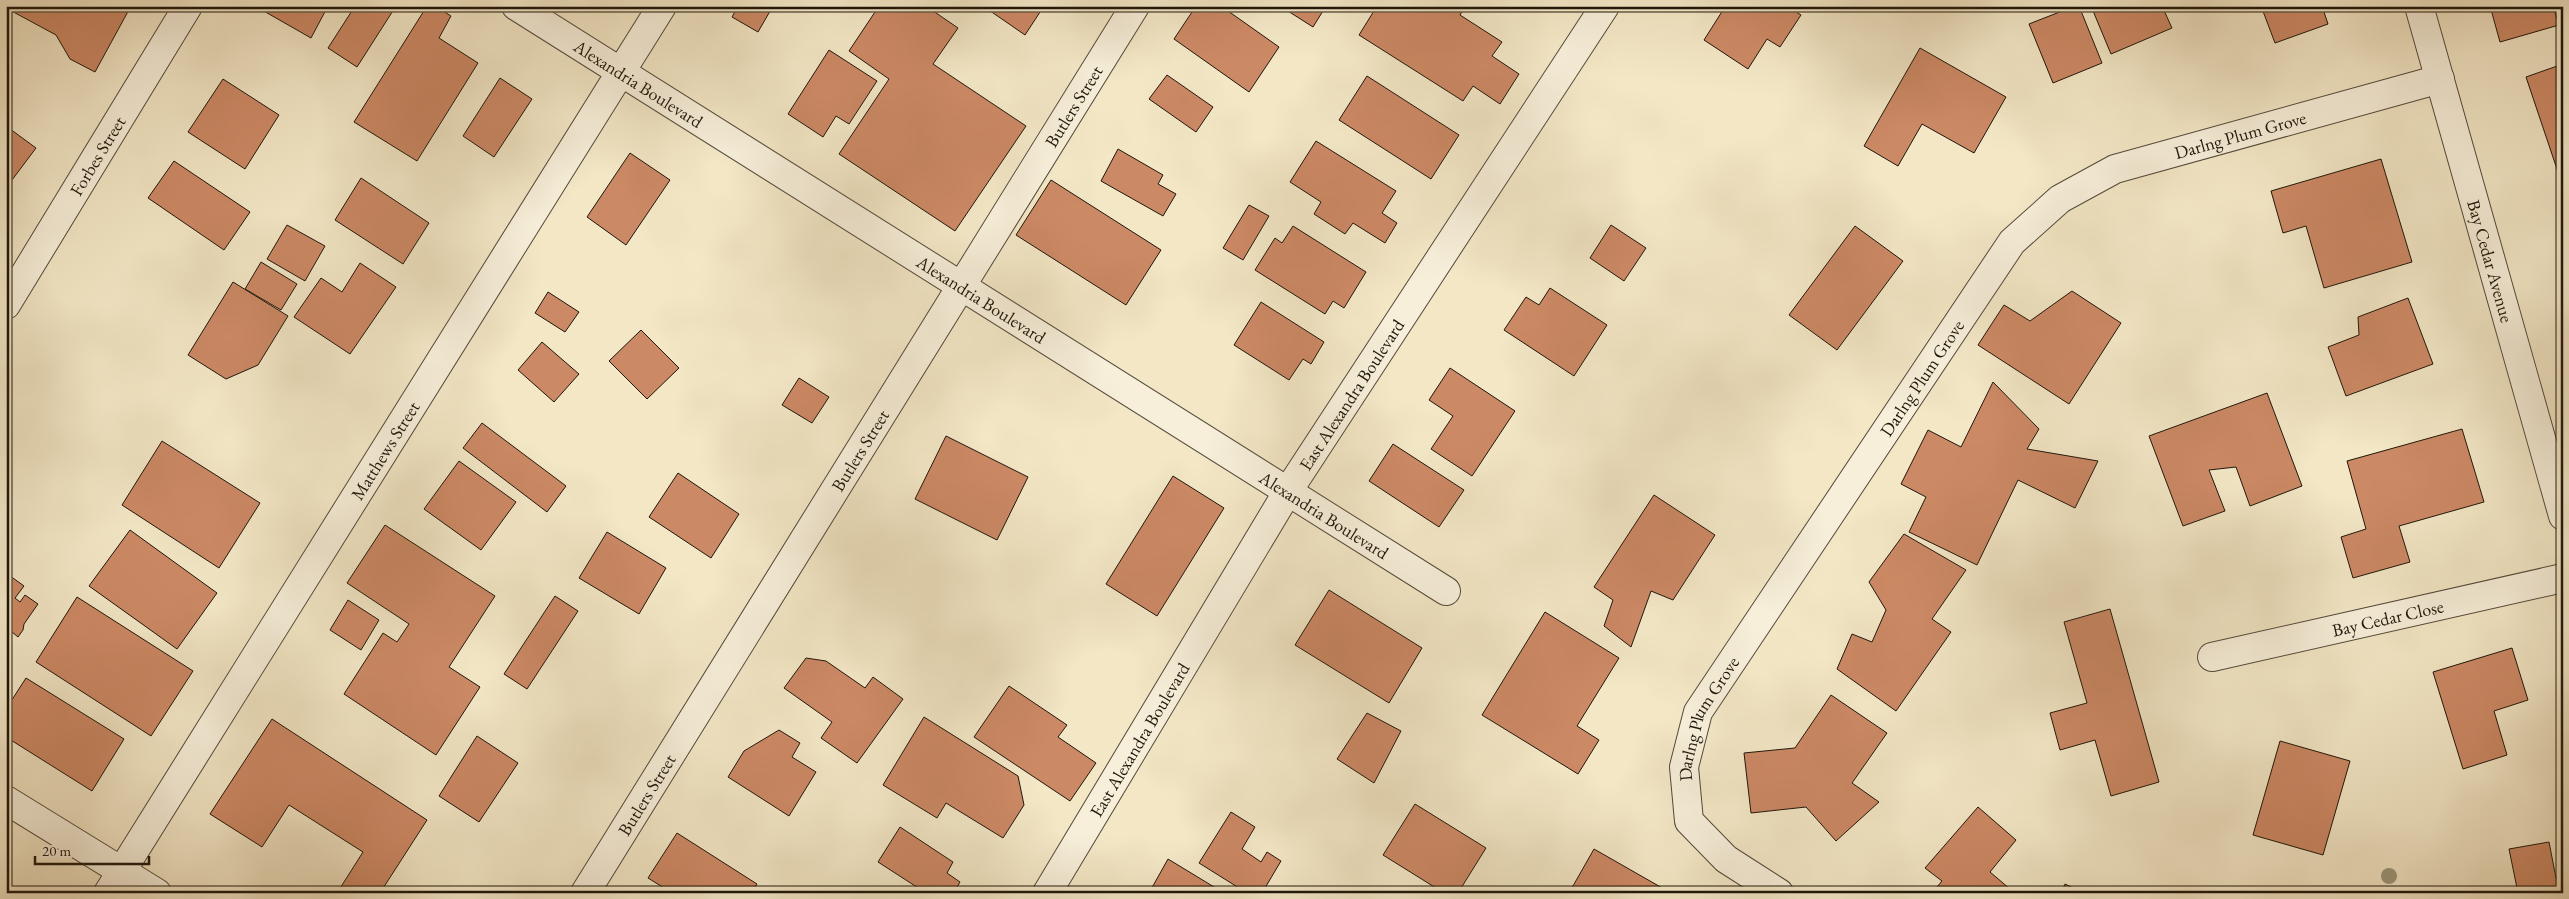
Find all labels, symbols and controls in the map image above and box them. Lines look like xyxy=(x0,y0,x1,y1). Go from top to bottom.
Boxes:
street label: Alexandria Boulevard xyxy=(569,33,708,133)
street label: Butlers Street xyxy=(1039,61,1107,151)
street label: Darlng Plum Grove xyxy=(2172,105,2308,164)
street label: Forbes Street xyxy=(64,111,130,199)
street label: Bay Cedar Avenue xyxy=(2463,197,2519,325)
street label: Alexandria Boulevard xyxy=(912,249,1051,349)
street label: East Alexandra Boulevard xyxy=(1293,314,1409,474)
street label: Darlng Plum Grove xyxy=(1874,315,1969,441)
street label: Matthews Street xyxy=(345,396,424,504)
street label: Butlers Street xyxy=(826,405,894,495)
street label: Alexandria Boulevard xyxy=(1255,465,1394,564)
street label: Bay Cedar Close xyxy=(2330,594,2446,641)
street label: Darlng Plum Grove xyxy=(1673,652,1744,782)
street label: East Alexandra Boulevard xyxy=(1084,657,1195,821)
street label: Butlers Street xyxy=(612,749,680,840)
scale bar xyxy=(35,834,149,866)
text: 20 m xyxy=(42,841,71,860)

